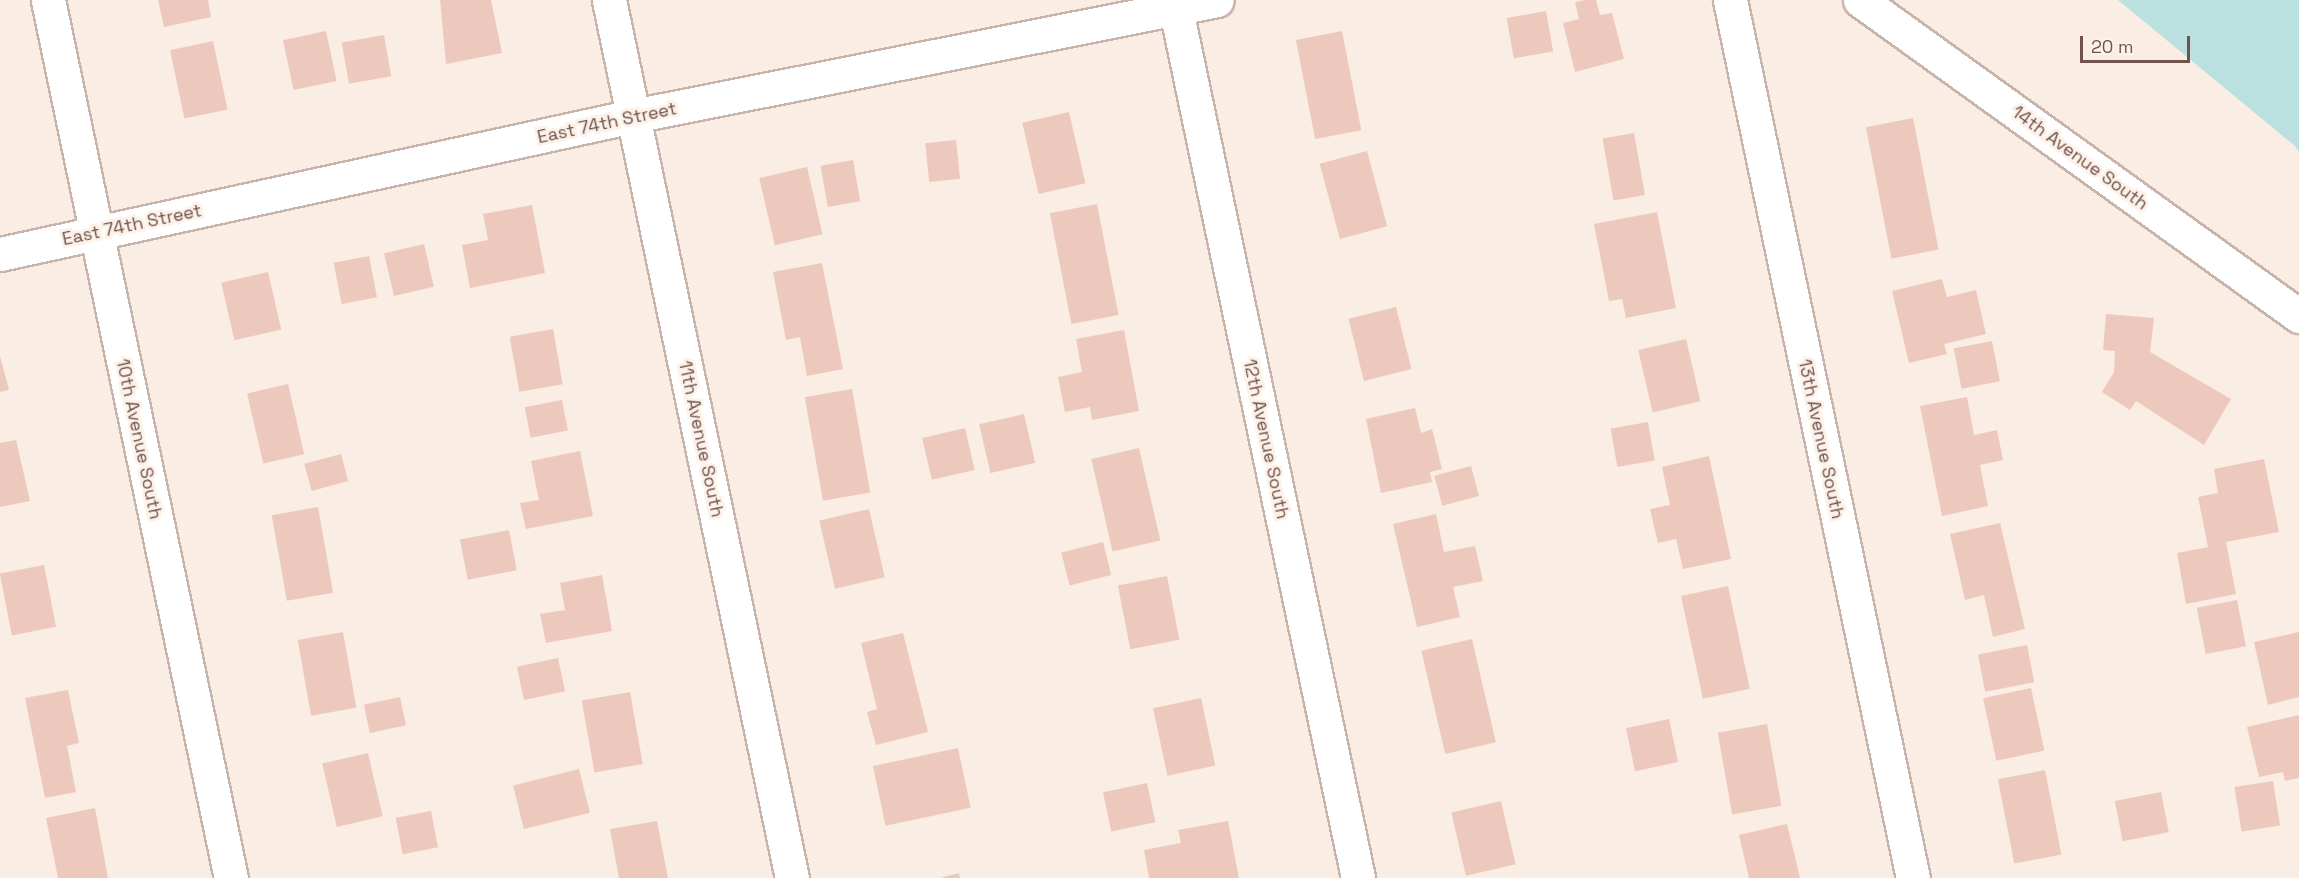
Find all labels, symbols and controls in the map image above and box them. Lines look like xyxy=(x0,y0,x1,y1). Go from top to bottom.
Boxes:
scale bar xyxy=(2083,24,2192,62)
text: 20 m xyxy=(2091,35,2134,58)
street label: East 74th Street xyxy=(535,98,679,148)
street label: 14th Avenue South xyxy=(2008,101,2152,215)
street label: East 74th Street xyxy=(60,200,204,250)
street label: 10th Avenue South xyxy=(111,357,167,521)
street label: 12th Avenue South xyxy=(1238,357,1294,521)
street label: 13th Avenue South xyxy=(1793,357,1849,521)
street label: 11th Avenue South xyxy=(674,359,728,519)

